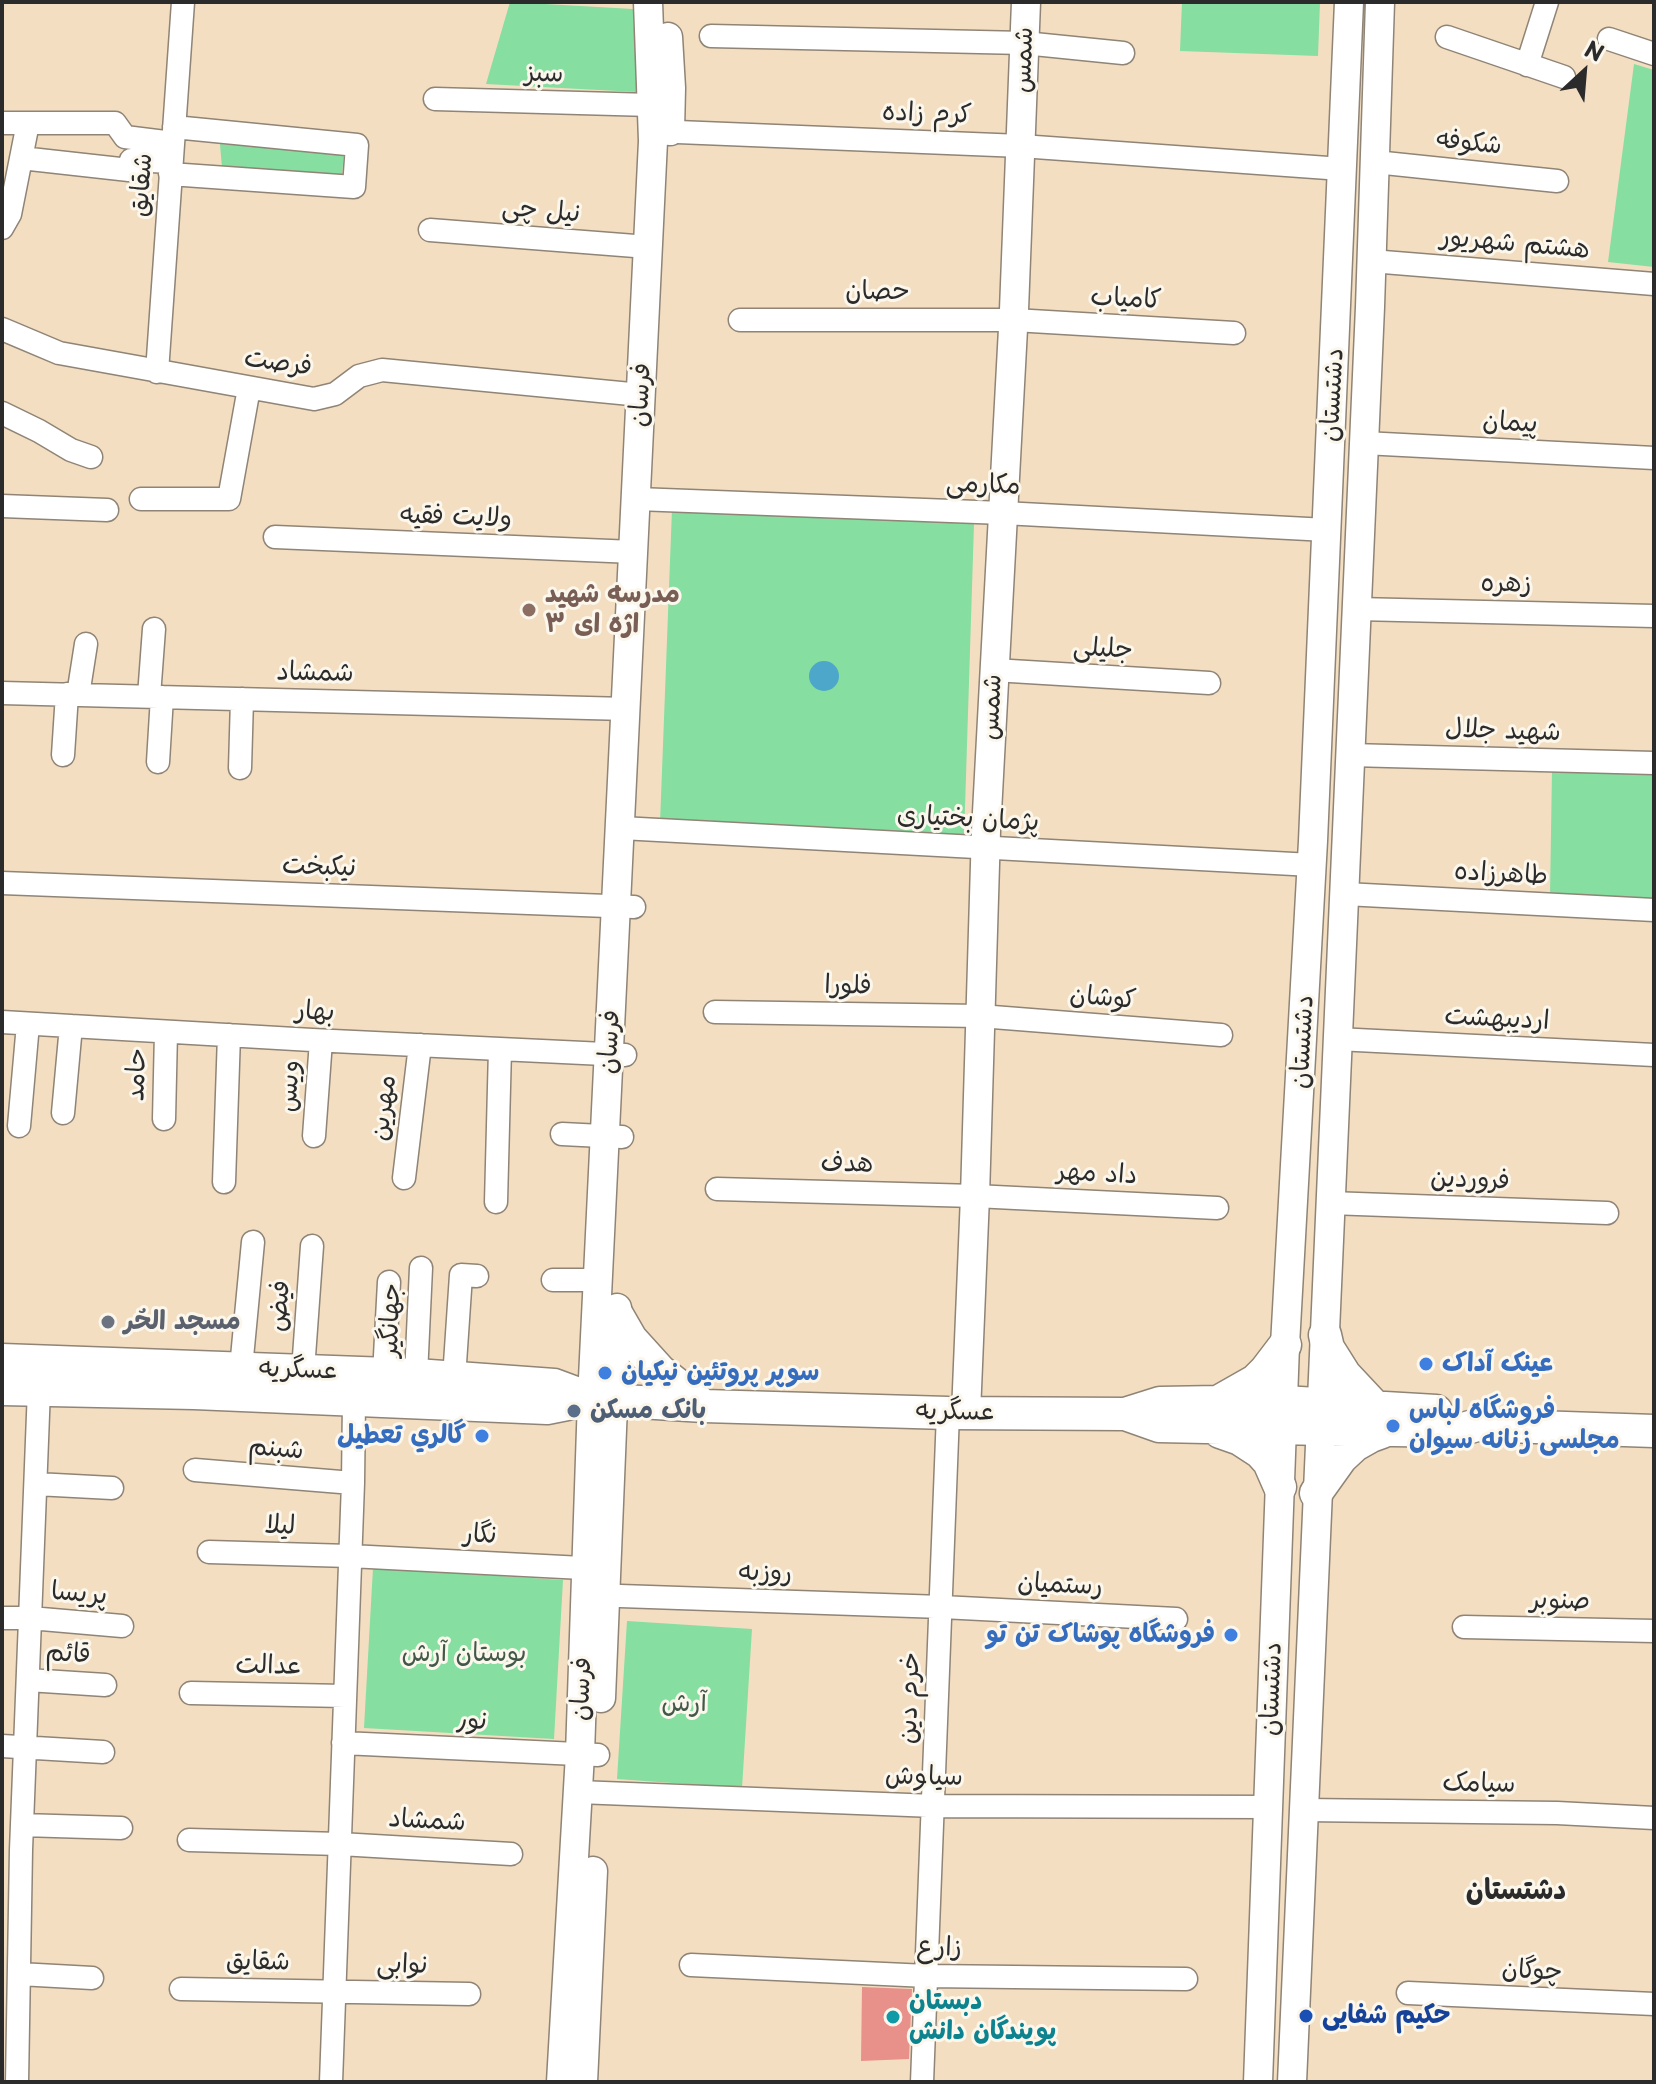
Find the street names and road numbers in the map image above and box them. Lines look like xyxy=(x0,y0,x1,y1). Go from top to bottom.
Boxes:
street label: شمس xyxy=(1007,26,1041,94)
street label: سبز xyxy=(524,58,564,90)
street label: کرم زاده xyxy=(882,97,972,131)
street label: شکوفه xyxy=(1435,124,1503,162)
street label: شقایق xyxy=(124,152,160,218)
street label: نیل چی xyxy=(501,192,581,230)
street label: هشتم شهریور xyxy=(1439,222,1591,266)
street label: حصان xyxy=(845,276,909,308)
street label: کامیاب xyxy=(1090,282,1162,316)
street label: فرصت xyxy=(242,343,314,383)
street label: دشتستان xyxy=(1315,347,1351,443)
street label: فرسان xyxy=(624,362,658,428)
street label: پیمان xyxy=(1482,406,1538,440)
street label: مکارمی xyxy=(945,468,1021,502)
street label: ولایت فقیه xyxy=(399,499,513,535)
street label: زهره xyxy=(1480,568,1532,600)
street label: جلیلی xyxy=(1072,632,1134,666)
street label: شمشاد xyxy=(276,657,354,689)
street label: شمس xyxy=(975,673,1009,741)
street label: شهید جلال xyxy=(1445,713,1561,749)
street label: پژمان بختیاری xyxy=(896,800,1040,838)
street label: نیکبخت xyxy=(281,850,357,884)
street label: طاهرزاده xyxy=(1453,856,1549,892)
street label: فلورا xyxy=(824,970,872,1002)
street label: کوشان xyxy=(1068,980,1138,1016)
street label: دشتستان xyxy=(1285,994,1321,1090)
street label: بهار xyxy=(294,995,336,1029)
street label: اردیبهشت xyxy=(1444,1001,1550,1037)
street label: فرسان xyxy=(593,1009,627,1075)
street label: حامد xyxy=(120,1048,154,1102)
street label: ویس xyxy=(273,1059,307,1113)
street label: مهرین xyxy=(364,1073,404,1143)
street label: هدف xyxy=(820,1148,874,1180)
street label: داد مهر xyxy=(1056,1156,1138,1192)
street label: فروردین xyxy=(1430,1163,1510,1197)
street label: فیض xyxy=(263,1279,297,1333)
street label: جهانگیر xyxy=(374,1282,408,1358)
street label: عسگریه xyxy=(258,1353,338,1387)
street label: عسگریه xyxy=(915,1396,995,1428)
street label: شبنم xyxy=(247,1431,305,1467)
street label: لیلا xyxy=(264,1510,296,1542)
street label: نگار xyxy=(462,1519,498,1551)
street label: روزبه xyxy=(737,1556,793,1590)
street label: رستمیان xyxy=(1016,1567,1104,1603)
street label: پریسا xyxy=(50,1576,108,1612)
street label: صنوبر xyxy=(1530,1585,1590,1617)
street label: قائم xyxy=(45,1637,91,1671)
street label: دشتستان xyxy=(1255,1642,1289,1736)
street label: عدالت xyxy=(235,1650,303,1682)
street label: خرم دین xyxy=(893,1652,927,1744)
street label: فرسان xyxy=(565,1656,599,1722)
street label: نور xyxy=(456,1705,488,1737)
street label: سیاوش xyxy=(885,1761,963,1793)
street label: سیامک xyxy=(1442,1768,1516,1800)
street label: شمشاد xyxy=(388,1803,466,1839)
street label: زارع xyxy=(916,1932,962,1964)
street label: شقایق xyxy=(226,1946,290,1978)
street label: نوابی xyxy=(376,1949,428,1981)
street label: چوگان xyxy=(1501,1954,1563,1988)

